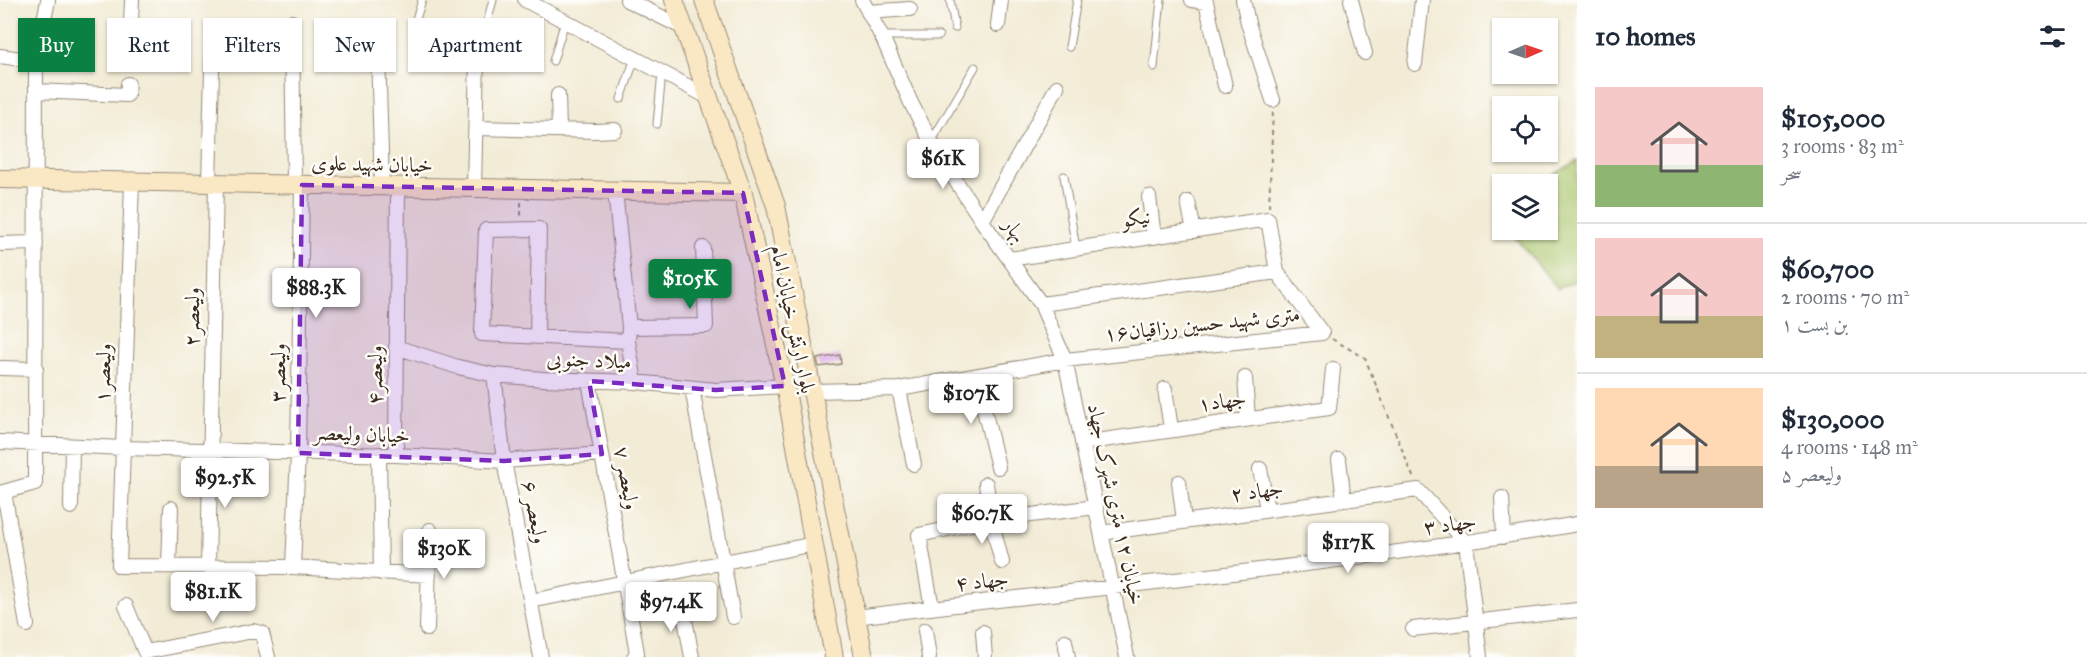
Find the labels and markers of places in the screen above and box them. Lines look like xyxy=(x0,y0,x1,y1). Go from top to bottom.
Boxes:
pin: $61K xyxy=(907,139,979,190)
pin: $105K xyxy=(648,259,732,310)
pin: $88.3K xyxy=(267,268,365,319)
pin: $107K xyxy=(929,374,1013,425)
pin: $92.5K xyxy=(176,458,274,509)
pin: $60.7K xyxy=(933,494,1031,545)
pin: $117K xyxy=(1306,523,1390,574)
pin: $130K xyxy=(402,529,486,580)
pin: $81.1K xyxy=(164,572,262,623)
pin: $97.4K xyxy=(622,582,720,633)

